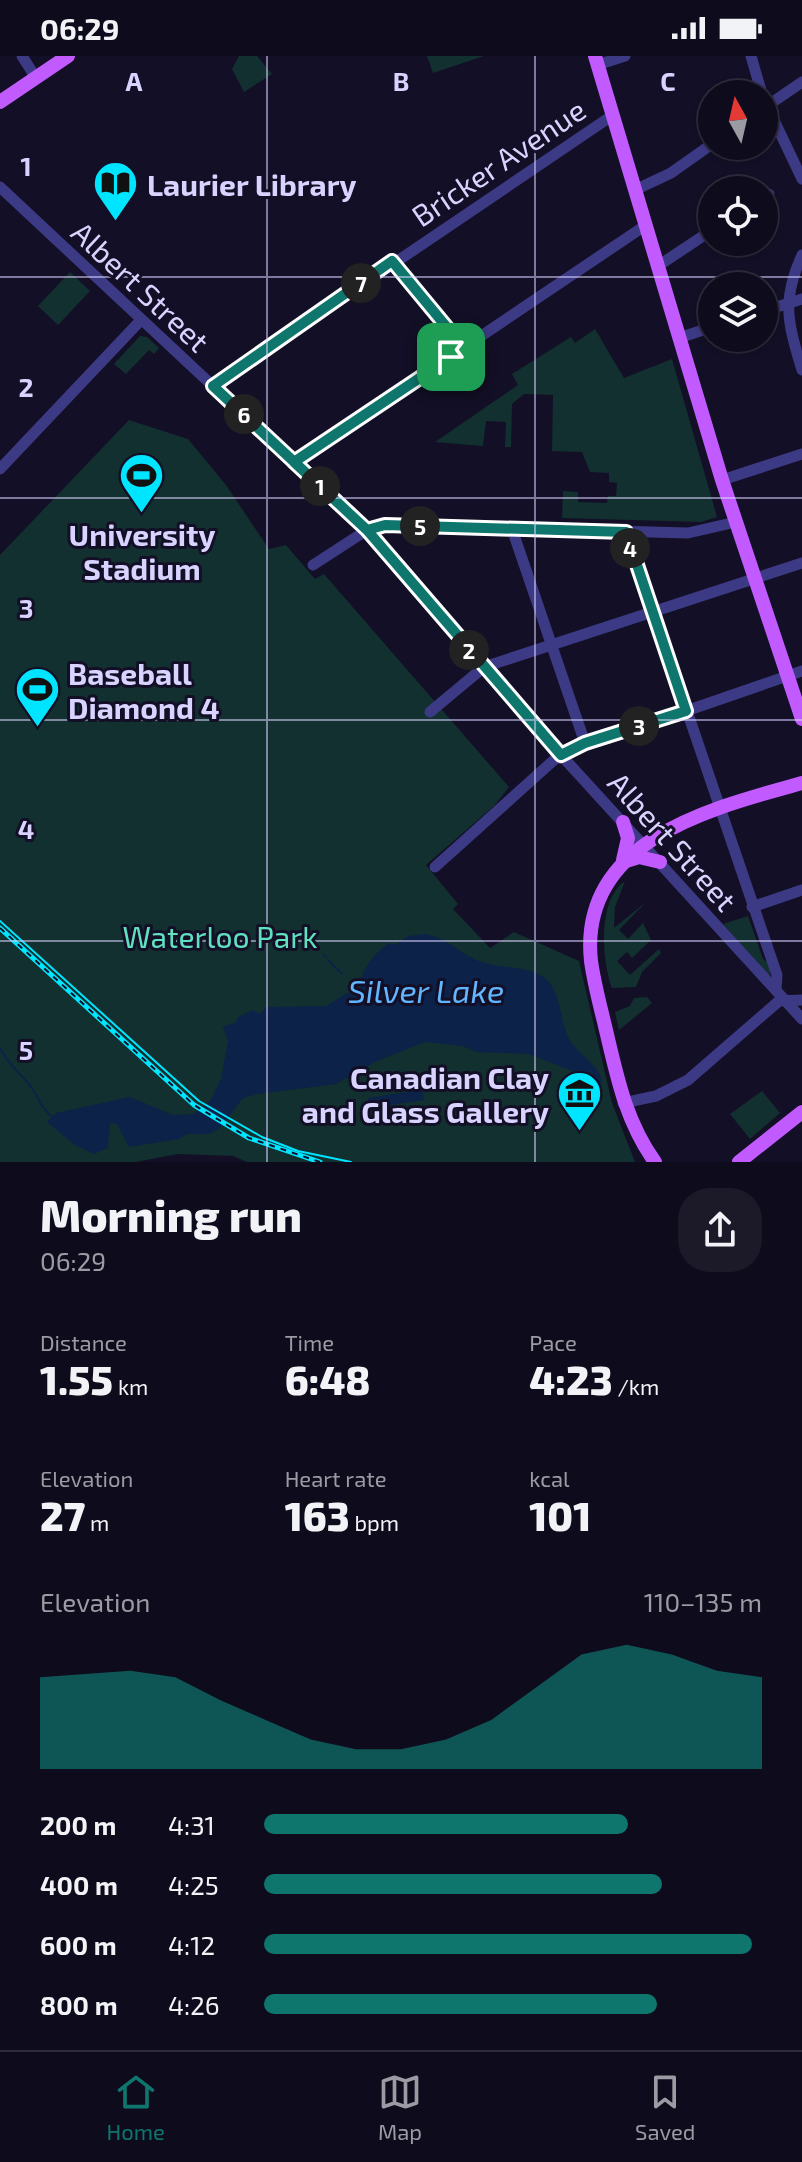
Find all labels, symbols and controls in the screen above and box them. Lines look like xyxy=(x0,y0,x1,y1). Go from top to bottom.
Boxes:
text: 06:29 xyxy=(40,10,119,46)
text: A xyxy=(126,65,143,96)
text: B xyxy=(393,65,409,96)
text: C xyxy=(660,65,676,96)
north arrow xyxy=(698,80,778,160)
map controls xyxy=(698,80,778,352)
street label: Bricker Avenue xyxy=(404,91,592,233)
text: 1 xyxy=(20,150,32,181)
library icon: Laurier Library xyxy=(92,160,140,223)
place label: Laurier Library xyxy=(147,166,356,203)
button: locate xyxy=(698,176,778,256)
street label: Albert Street xyxy=(65,213,217,359)
pin: 7 xyxy=(341,263,381,303)
text: 7 xyxy=(355,270,367,296)
button: layers xyxy=(698,272,778,352)
pin xyxy=(417,323,485,391)
icon: arrive xyxy=(429,335,473,379)
text: 2 xyxy=(18,371,34,402)
pin: 6 xyxy=(224,394,264,434)
text: 6 xyxy=(238,401,250,427)
sports icon: University Stadium xyxy=(118,452,166,515)
pin: 1 xyxy=(300,466,340,506)
text: 1 xyxy=(315,473,325,499)
pin: 5 xyxy=(400,506,440,546)
text: 5 xyxy=(414,513,426,539)
place label: University Stadium xyxy=(69,516,215,586)
pin: 4 xyxy=(610,528,650,568)
text: 4 xyxy=(623,535,637,561)
text: 3 xyxy=(19,592,33,623)
pin: 2 xyxy=(449,630,489,670)
text: 2 xyxy=(463,637,475,663)
place label: Baseball Diamond 4 xyxy=(68,655,220,725)
sports icon: Baseball Diamond 4 xyxy=(13,666,61,729)
pin: 3 xyxy=(619,706,659,746)
text: 3 xyxy=(633,713,645,739)
street label: Albert Street xyxy=(601,764,745,918)
text: 4 xyxy=(18,813,34,844)
park label: Waterloo Park xyxy=(122,918,318,954)
water label: Silver Lake xyxy=(348,971,504,1009)
text: 5 xyxy=(19,1034,33,1065)
place label: Canadian Clay and Glass Gallery xyxy=(302,1059,549,1130)
museum icon: Canadian Clay and Glass Gallery xyxy=(556,1070,604,1133)
text: Morning run xyxy=(40,1188,302,1241)
button: share xyxy=(678,1188,762,1272)
text: 06:29 xyxy=(40,1245,106,1276)
text: Distance xyxy=(40,1329,127,1355)
text: Time xyxy=(285,1329,334,1355)
text: Pace xyxy=(529,1329,577,1355)
text: 1.55 xyxy=(40,1355,113,1403)
text: 6:48 xyxy=(285,1355,371,1403)
text: 4:23 xyxy=(529,1355,613,1403)
text: km xyxy=(113,1373,148,1399)
text: /km xyxy=(613,1373,659,1399)
text: Elevation xyxy=(40,1465,133,1491)
text: Heart rate xyxy=(285,1465,386,1491)
text: kcal xyxy=(529,1465,570,1491)
text: 27 xyxy=(40,1491,85,1539)
text: 163 xyxy=(285,1491,350,1539)
text: 101 xyxy=(529,1491,591,1539)
text: m xyxy=(85,1509,109,1535)
text: bpm xyxy=(350,1509,399,1535)
text: Elevation xyxy=(40,1586,150,1617)
text: 110–135 m xyxy=(644,1586,762,1617)
text: 200 m xyxy=(40,1809,116,1840)
text: 4:31 xyxy=(168,1809,215,1840)
text: 400 m xyxy=(40,1869,118,1900)
text: 4:25 xyxy=(168,1869,219,1900)
text: 600 m xyxy=(40,1929,117,1960)
text: 4:12 xyxy=(168,1929,215,1960)
text: 800 m xyxy=(40,1989,118,2020)
text: 4:26 xyxy=(168,1989,220,2020)
tab: Home xyxy=(107,2070,165,2144)
tab: Map xyxy=(378,2070,422,2144)
tab: Saved xyxy=(635,2070,695,2144)

